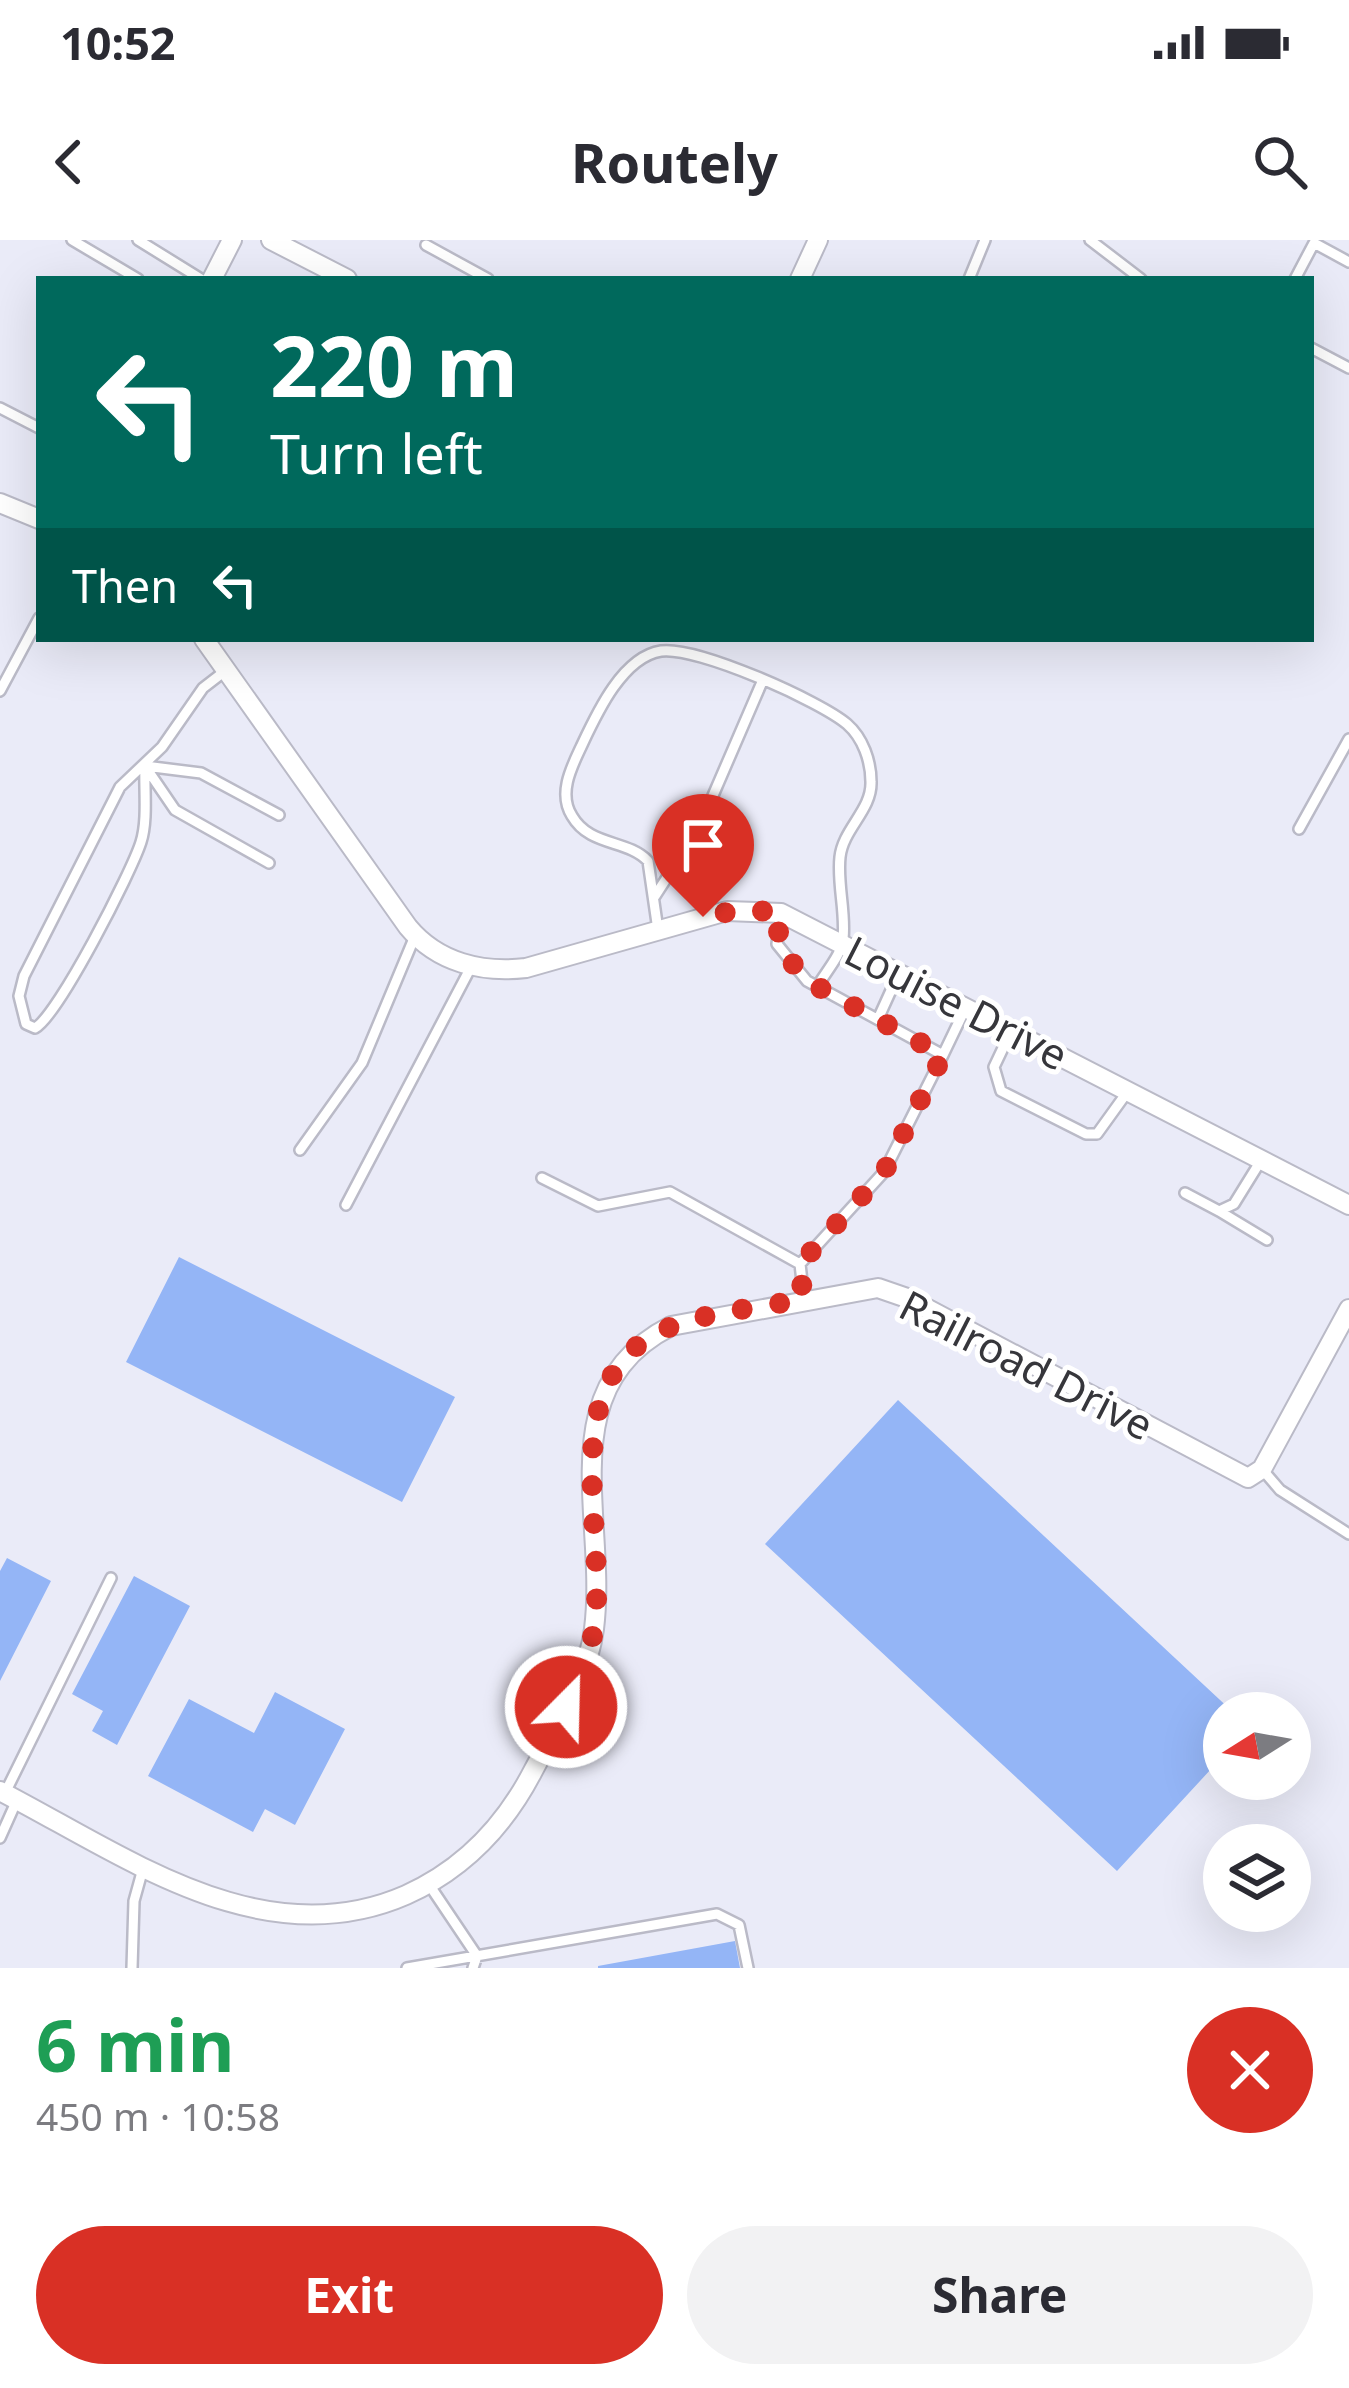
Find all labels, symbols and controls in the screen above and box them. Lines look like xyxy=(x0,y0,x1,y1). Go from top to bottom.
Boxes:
text: 10:52 xyxy=(60,12,176,73)
text: Routely xyxy=(571,125,778,199)
icon: back xyxy=(36,129,102,195)
icon: search xyxy=(1247,129,1313,195)
text: 220 m xyxy=(270,307,518,422)
icon: left xyxy=(72,324,228,480)
text: Turn left xyxy=(270,416,483,490)
icon: left xyxy=(202,552,268,618)
text: Then xyxy=(72,555,178,616)
pin xyxy=(652,794,754,917)
icon: arrive xyxy=(670,812,736,878)
street label: Louise Drive xyxy=(836,921,1078,1083)
street label: Railroad Drive xyxy=(890,1276,1164,1452)
position arrow xyxy=(503,1644,629,1770)
north arrow xyxy=(1203,1692,1311,1800)
map controls xyxy=(1203,1692,1311,1932)
button: layers xyxy=(1203,1824,1311,1932)
text: 6 min xyxy=(36,1995,234,2093)
button: close xyxy=(1187,2007,1313,2133)
text: 450 m · 10:58 xyxy=(36,2089,280,2142)
button: Exit xyxy=(36,2226,663,2364)
button: Share xyxy=(687,2226,1313,2364)

